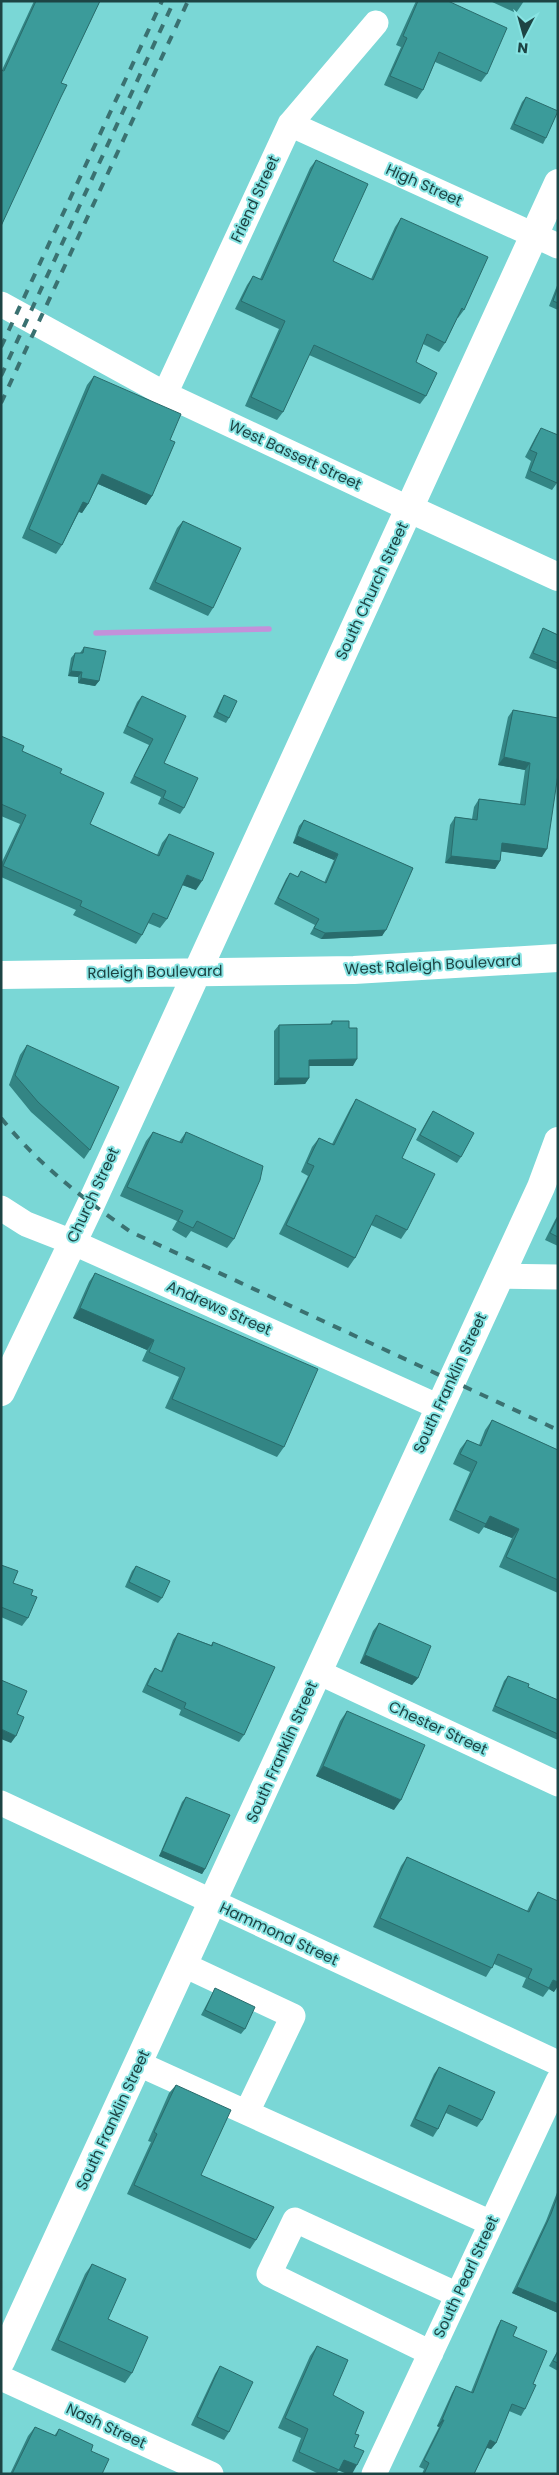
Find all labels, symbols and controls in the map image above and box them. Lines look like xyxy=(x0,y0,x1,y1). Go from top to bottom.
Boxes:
north arrow xyxy=(499,10,549,60)
text: N xyxy=(516,37,529,58)
street label: Friend Street xyxy=(225,152,284,246)
street label: High Street xyxy=(383,158,466,211)
street label: West Bassett Street xyxy=(225,415,365,495)
street label: South Church Street xyxy=(330,518,413,663)
street label: West Raleigh Boulevard xyxy=(344,949,522,980)
street label: Raleigh Boulevard xyxy=(87,960,223,983)
street label: Church Street xyxy=(61,1144,124,1246)
street label: Andrews Street xyxy=(163,1275,275,1340)
street label: South Franklin Street xyxy=(408,1309,491,1456)
street label: South Franklin Street xyxy=(241,1678,322,1826)
street label: Chester Street xyxy=(385,1696,491,1760)
street label: Hammond Street xyxy=(216,1897,342,1970)
street label: South Franklin Street xyxy=(71,2046,154,2193)
street label: South Pearl Street xyxy=(428,2212,503,2341)
street label: Nash Street xyxy=(63,2398,150,2453)

